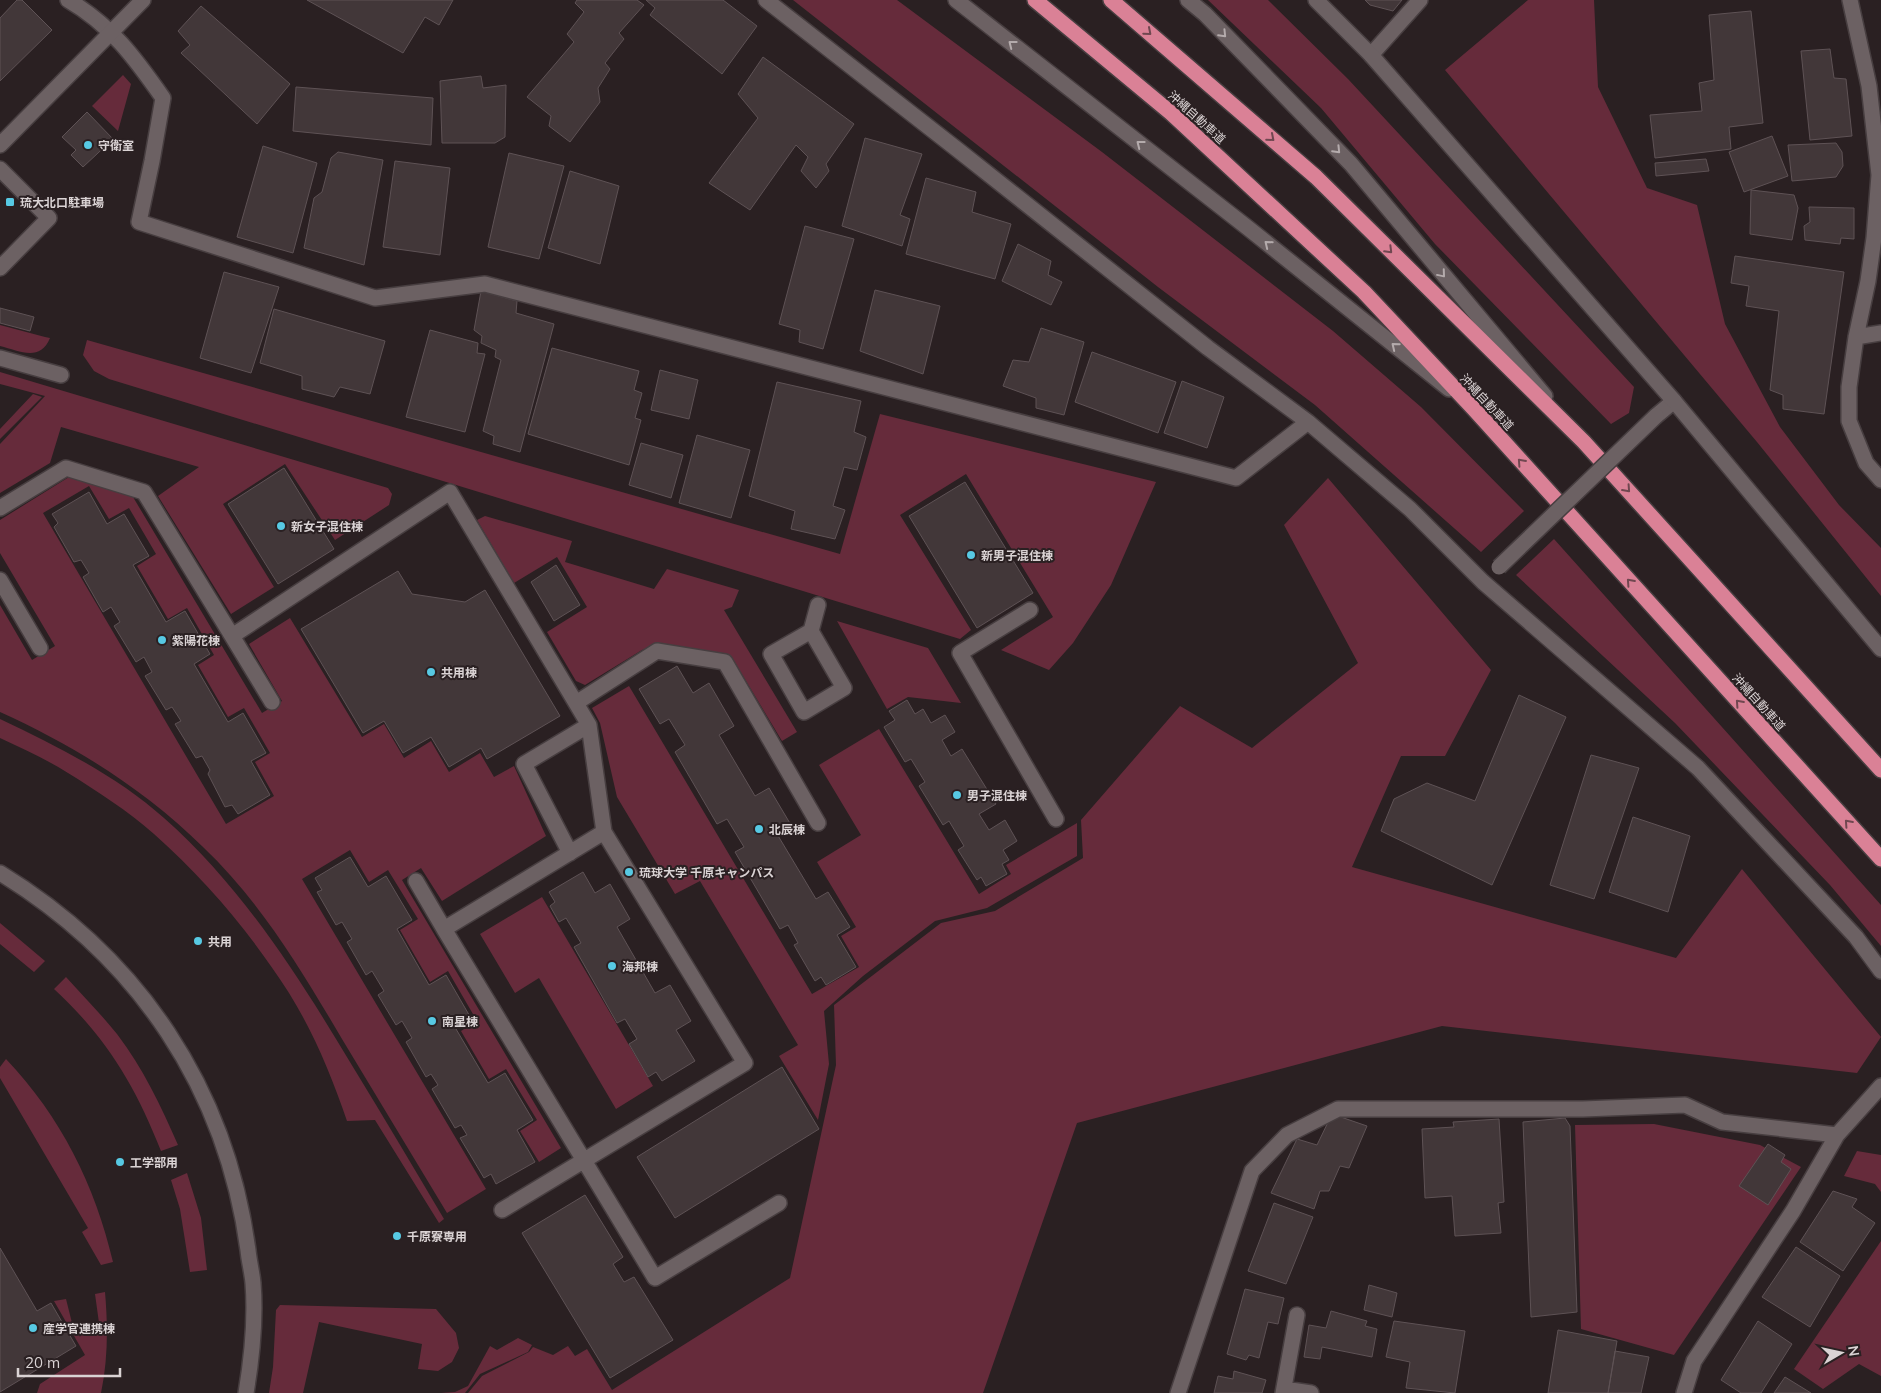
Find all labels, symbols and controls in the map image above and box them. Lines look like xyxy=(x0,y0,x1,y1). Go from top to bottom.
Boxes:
one-way arrow xyxy=(1142,26,1151,35)
one-way arrow xyxy=(1218,28,1227,37)
one-way arrow xyxy=(1009,41,1018,49)
street label: 沖縄自動車道 xyxy=(1165,87,1229,147)
one-way arrow xyxy=(1265,133,1274,142)
place label: 守衛室 xyxy=(98,138,134,153)
marker: 守衛室 xyxy=(82,139,94,151)
one-way arrow xyxy=(1137,141,1146,149)
one-way arrow xyxy=(1331,144,1340,153)
place label: 琉大北口駐車場 xyxy=(20,195,104,210)
marker: 琉大北口駐車場 xyxy=(4,196,16,208)
one-way arrow xyxy=(1265,241,1274,249)
one-way arrow xyxy=(1383,244,1392,253)
one-way arrow xyxy=(1437,268,1446,277)
one-way arrow xyxy=(1391,342,1400,351)
street label: 沖縄自動車道 xyxy=(1457,371,1517,433)
one-way arrow xyxy=(1518,458,1527,467)
one-way arrow xyxy=(1621,483,1630,492)
place label: 新女子混住棟 xyxy=(291,519,363,534)
marker: 新女子混住棟 xyxy=(275,520,287,532)
place label: 新男子混住棟 xyxy=(981,548,1053,563)
marker: 新男子混住棟 xyxy=(965,549,977,561)
one-way arrow xyxy=(1627,579,1636,588)
place label: 紫陽花棟 xyxy=(172,633,220,648)
marker: 紫陽花棟 xyxy=(156,634,168,646)
place label: 共用棟 xyxy=(441,665,477,680)
marker: 共用棟 xyxy=(425,666,437,678)
street label: 沖縄自動車道 xyxy=(1729,670,1789,734)
one-way arrow xyxy=(1736,699,1745,708)
place label: 男子混住棟 xyxy=(967,788,1027,803)
marker: 男子混住棟 xyxy=(951,789,963,801)
one-way arrow xyxy=(1845,820,1854,829)
place label: 北辰棟 xyxy=(769,822,805,837)
marker: 北辰棟 xyxy=(753,823,765,835)
place label: 琉球大学 千原キャンパス xyxy=(639,865,774,880)
marker: 琉球大学 千原キャンパス xyxy=(623,866,635,878)
place label: 共用 xyxy=(208,934,232,949)
marker: 共用 xyxy=(192,935,204,947)
place label: 海邦棟 xyxy=(622,959,658,974)
marker: 海邦棟 xyxy=(606,960,618,972)
place label: 南星棟 xyxy=(442,1014,478,1029)
marker: 南星棟 xyxy=(426,1015,438,1027)
place label: 工学部用 xyxy=(130,1155,178,1170)
marker: 工学部用 xyxy=(114,1156,126,1168)
place label: 千原寮専用 xyxy=(407,1229,467,1244)
marker: 千原寮専用 xyxy=(391,1230,403,1242)
place label: 産学官連携棟 xyxy=(43,1321,115,1336)
marker: 産学官連携棟 xyxy=(27,1322,39,1334)
north arrow xyxy=(1816,1328,1866,1378)
text: N xyxy=(1844,1344,1864,1358)
scale bar xyxy=(18,1346,120,1378)
text: 20 m xyxy=(25,1353,60,1372)

